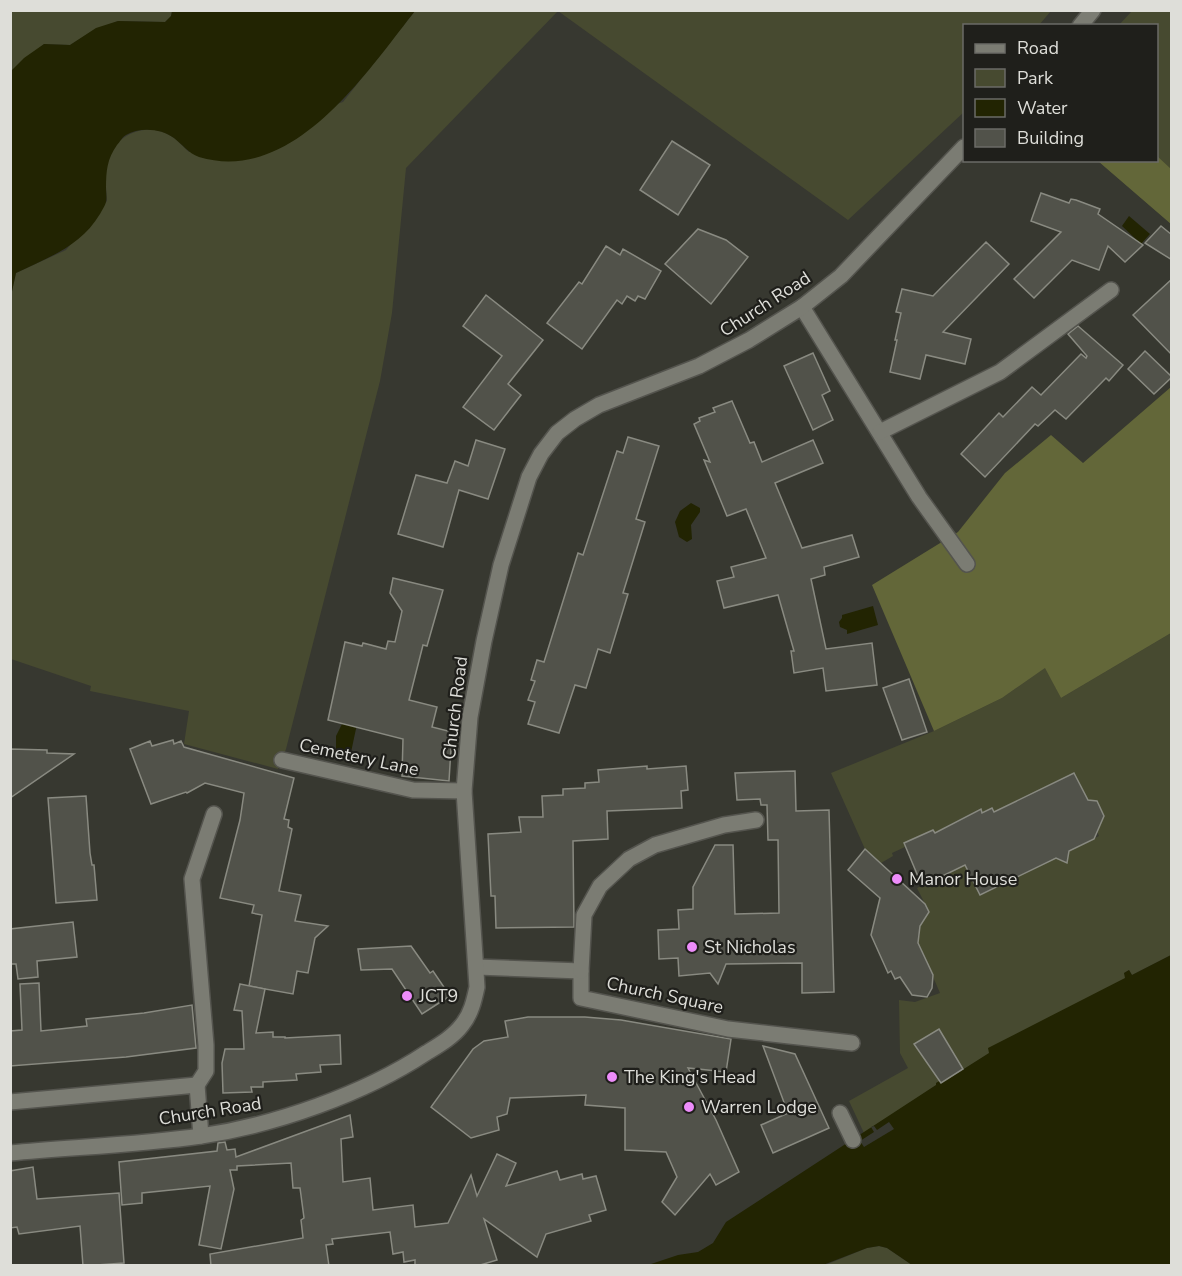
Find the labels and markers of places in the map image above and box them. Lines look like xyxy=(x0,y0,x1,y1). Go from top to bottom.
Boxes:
place label: Manor House xyxy=(909,867,1017,891)
marker: Manor House xyxy=(890,872,904,886)
place label: St Nicholas xyxy=(704,935,796,959)
marker: St Nicholas xyxy=(685,940,699,954)
place label: JCT9 xyxy=(418,984,458,1008)
marker: JCT9 xyxy=(400,989,414,1003)
place label: The King's Head xyxy=(624,1065,756,1089)
marker: The King's Head xyxy=(605,1070,619,1084)
place label: Warren Lodge xyxy=(701,1095,817,1119)
marker: Warren Lodge xyxy=(682,1100,696,1114)

